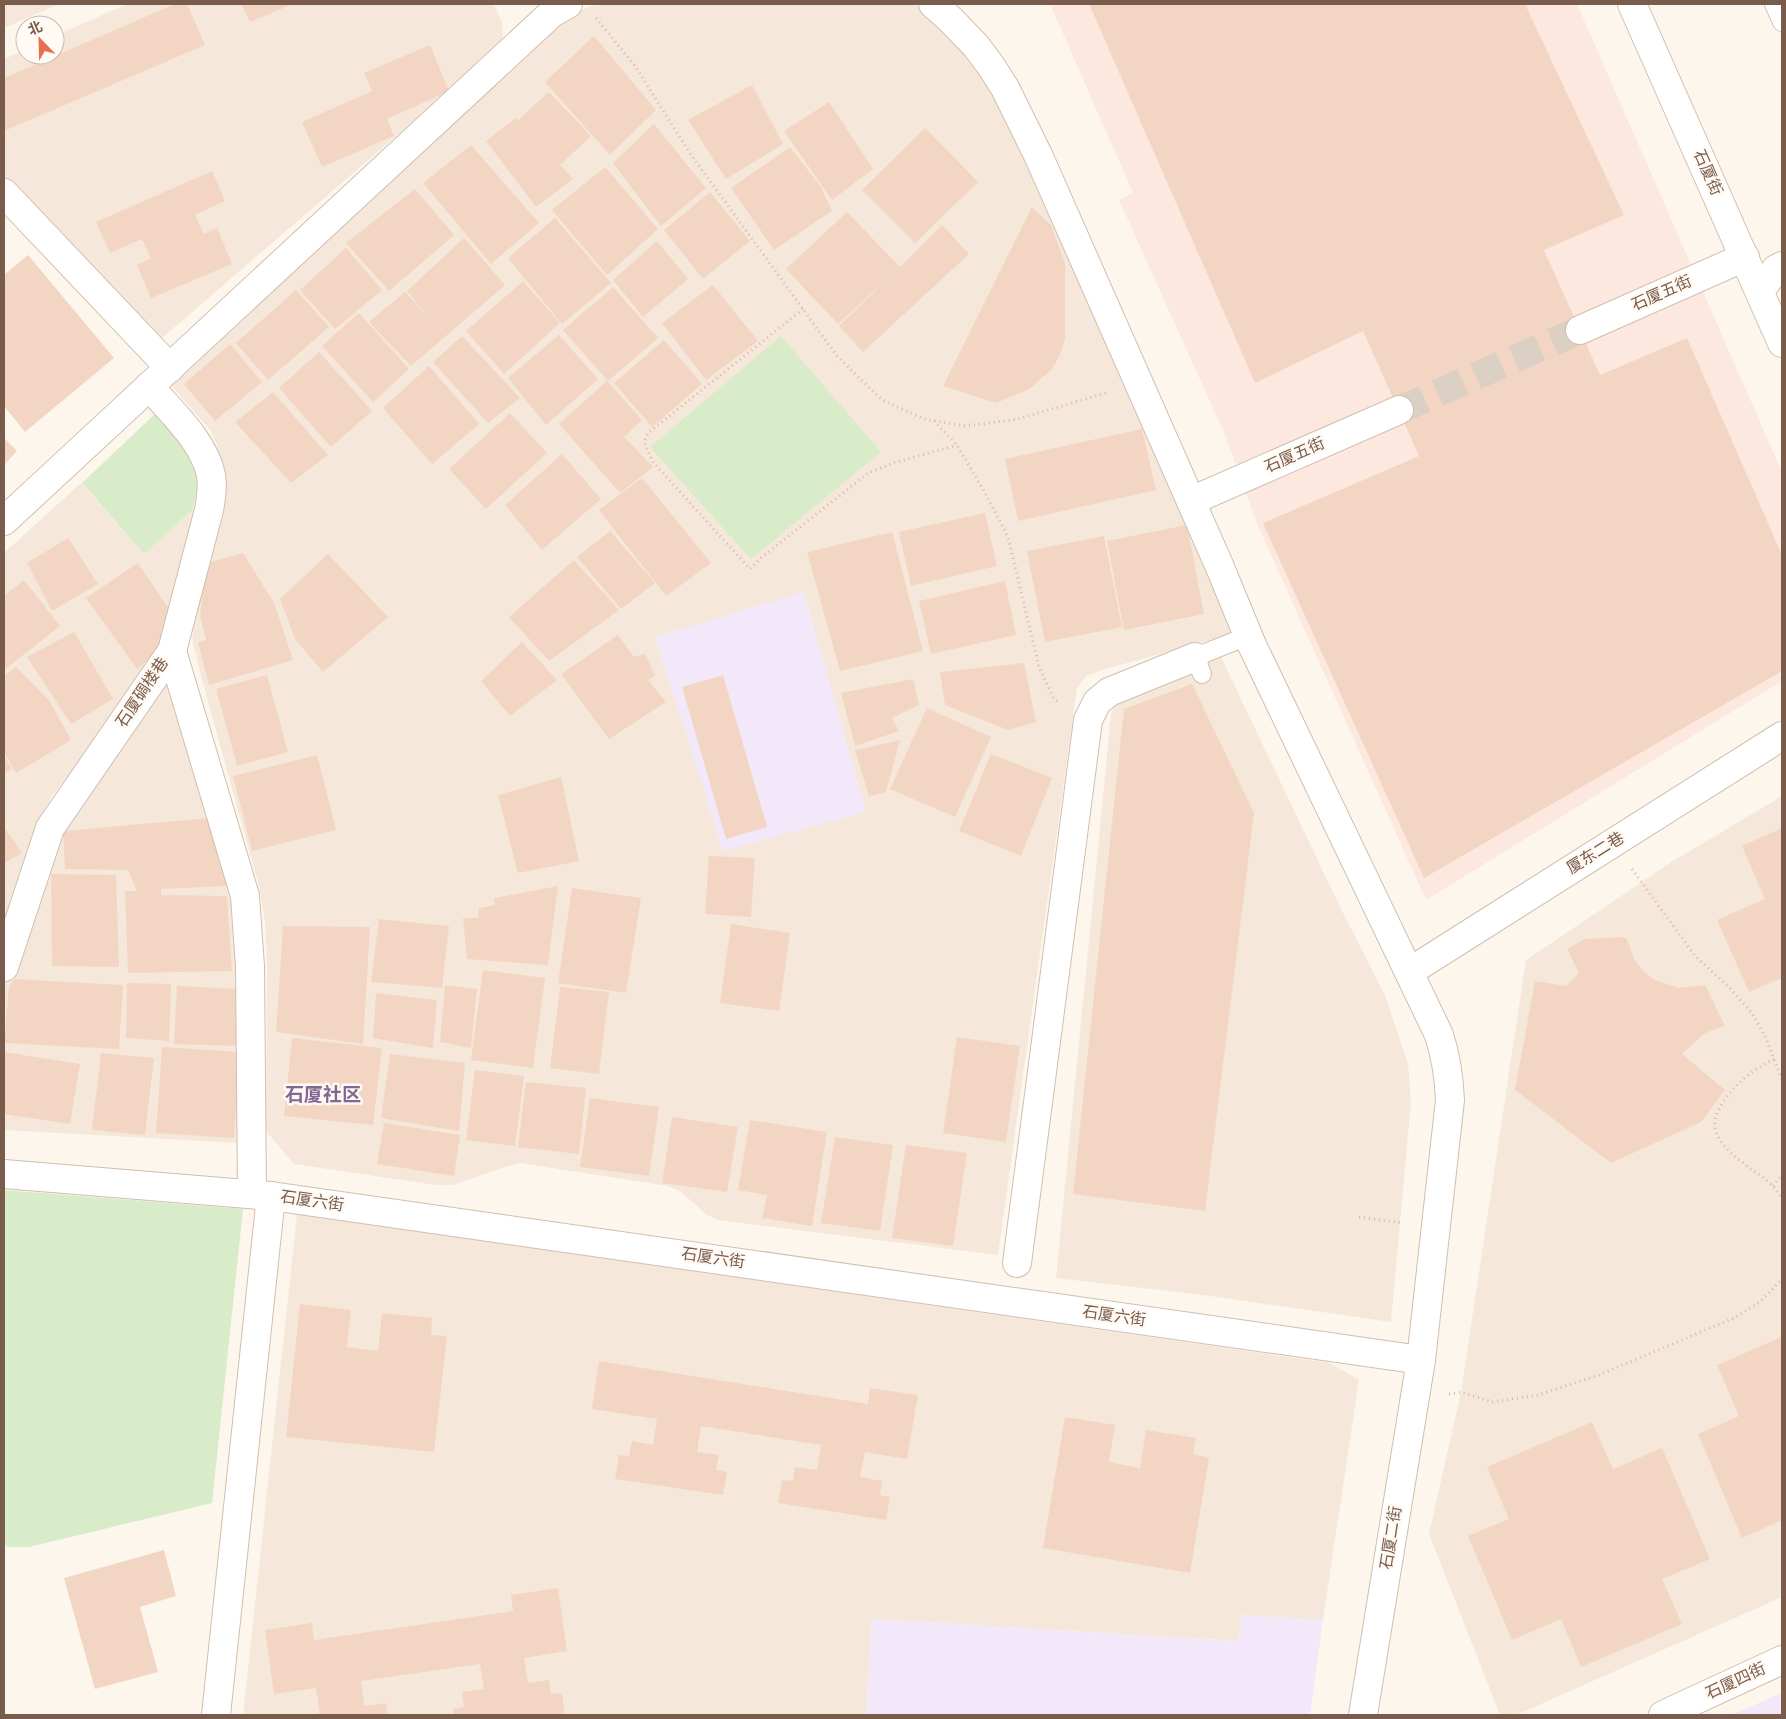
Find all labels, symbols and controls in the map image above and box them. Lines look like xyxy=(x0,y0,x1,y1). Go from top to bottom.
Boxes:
north arrow xyxy=(15,15,65,65)
text: 北 xyxy=(26,19,45,40)
street label: 石厦街 xyxy=(1688,147,1726,199)
street label: 石厦五街 xyxy=(1629,272,1695,316)
street label: 石厦五街 xyxy=(1262,434,1328,478)
street label: 石厦碉楼巷 xyxy=(112,654,174,732)
street label: 厦东二巷 xyxy=(1564,829,1628,879)
district label: 石厦社区 xyxy=(285,1084,361,1108)
street label: 石厦六街 xyxy=(279,1188,345,1216)
street label: 石厦六街 xyxy=(680,1245,746,1273)
street label: 石厦六街 xyxy=(1081,1303,1147,1331)
street label: 石厦二街 xyxy=(1377,1505,1407,1571)
street label: 石厦四街 xyxy=(1703,1659,1769,1705)

